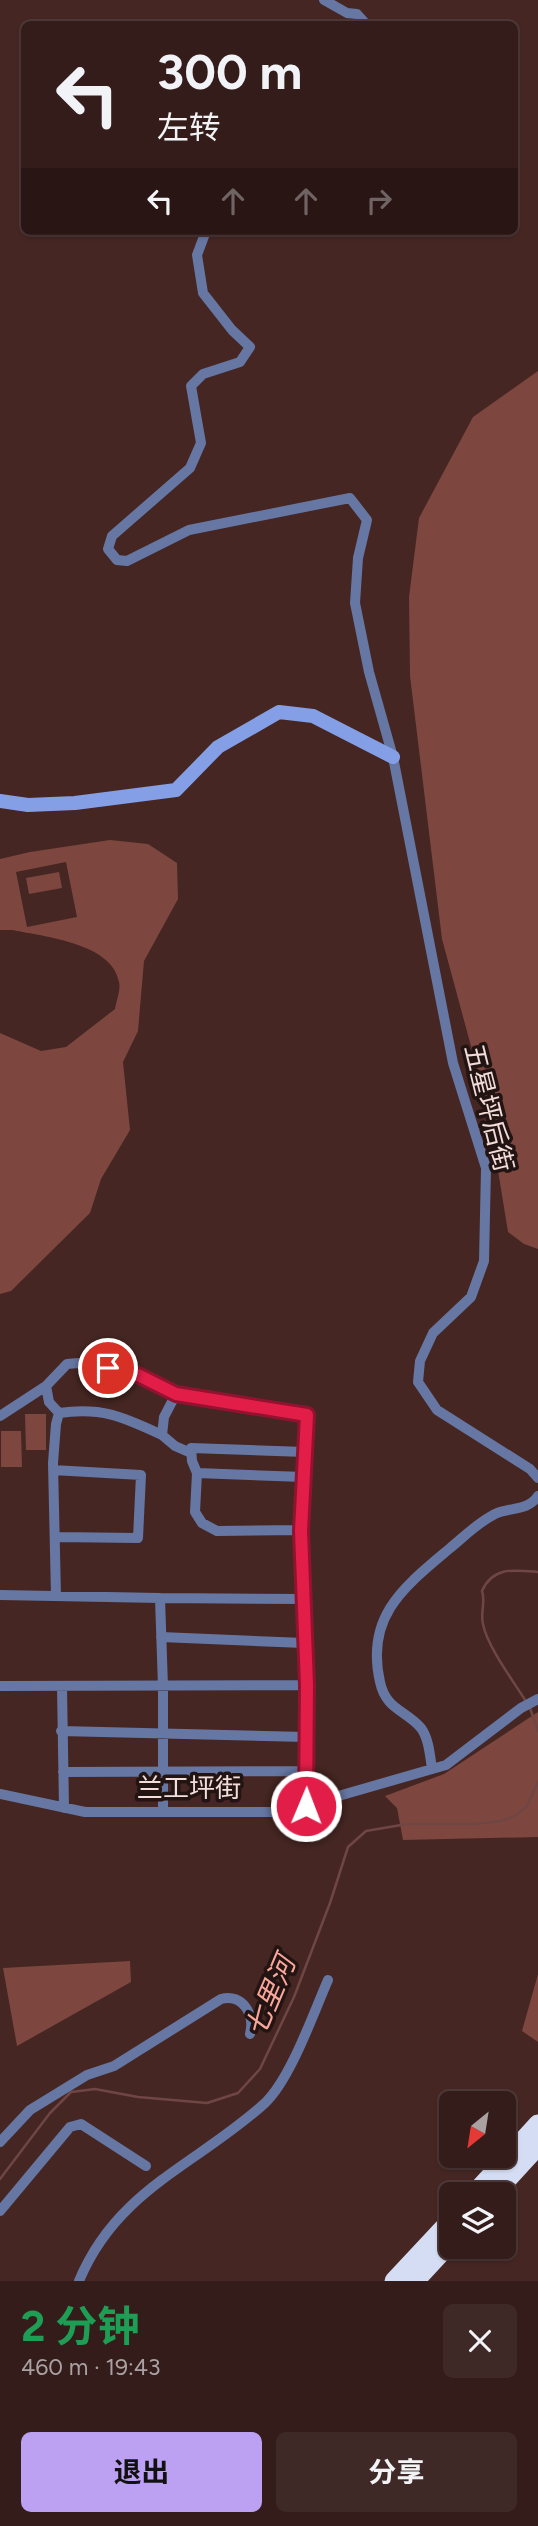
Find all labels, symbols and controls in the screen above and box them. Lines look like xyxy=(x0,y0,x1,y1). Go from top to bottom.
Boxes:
text: 300 m xyxy=(157,42,302,101)
icon: left xyxy=(42,49,133,140)
text: 左转 xyxy=(157,109,221,147)
icon: left xyxy=(141,182,179,220)
icon: ahead xyxy=(214,182,252,220)
icon: ahead xyxy=(287,182,325,220)
icon: right xyxy=(360,182,398,220)
street label: 五星坪后街 xyxy=(458,1041,520,1175)
pin xyxy=(78,1338,138,1398)
icon: arrive xyxy=(89,1349,127,1387)
position arrow xyxy=(269,1769,343,1843)
street label: 兰工坪街 xyxy=(137,1772,241,1804)
water label: 七里河 xyxy=(238,1946,304,2041)
north arrow xyxy=(439,2091,516,2168)
map controls xyxy=(439,2091,516,2259)
button: layers xyxy=(439,2182,516,2259)
text: 2 分钟 xyxy=(21,2301,139,2352)
button: close xyxy=(443,2304,517,2378)
text: 460 m · 19:43 xyxy=(21,2353,161,2381)
button: 退出 xyxy=(21,2432,262,2512)
button: 分享 xyxy=(276,2432,517,2512)

